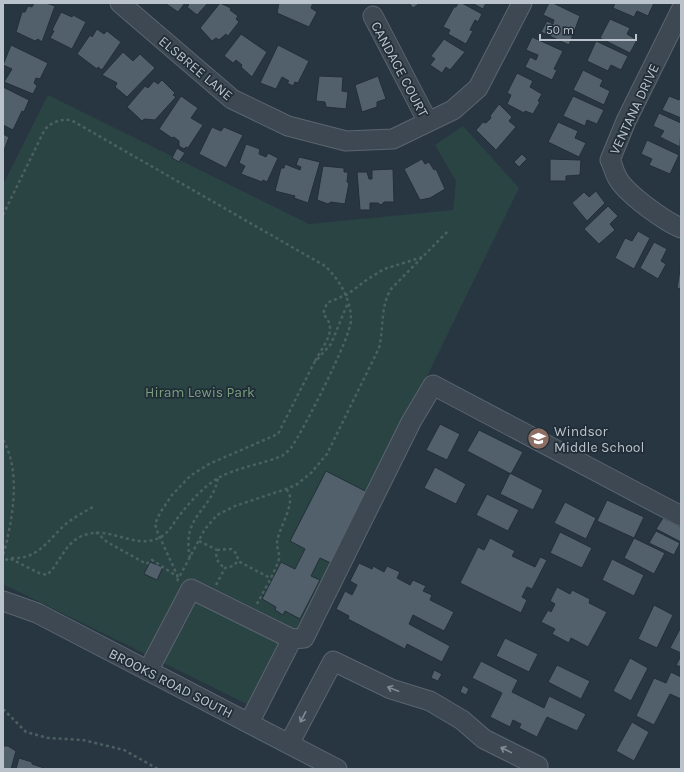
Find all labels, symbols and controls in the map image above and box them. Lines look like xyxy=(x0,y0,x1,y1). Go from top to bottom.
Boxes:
scale bar xyxy=(540,16,636,42)
street label: CANDACE COURT xyxy=(367,19,432,120)
text: 50 m xyxy=(546,23,574,37)
street label: ELSBREE LANE xyxy=(155,33,236,104)
street label: VENTANA DRIVE xyxy=(606,61,663,157)
park label: Hiram Lewis Park xyxy=(145,384,255,401)
place label: Windsor Middle School xyxy=(554,423,644,456)
school or university icon: Windsor Middle School xyxy=(526,426,552,452)
street label: BROOKS ROAD SOUTH xyxy=(106,645,236,722)
one-way arrow xyxy=(388,685,400,693)
one-way arrow xyxy=(299,711,307,723)
one-way arrow xyxy=(501,746,513,753)

